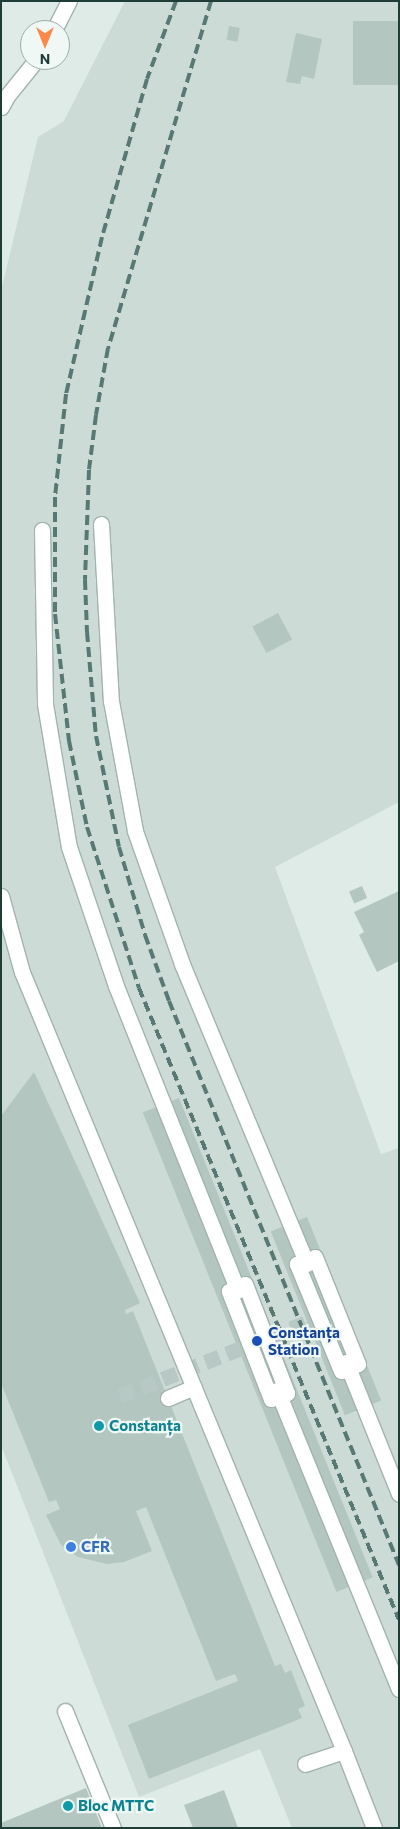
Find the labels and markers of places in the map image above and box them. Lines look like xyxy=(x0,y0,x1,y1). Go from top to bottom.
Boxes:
place label: Constanța Station xyxy=(268,1323,340,1358)
marker: Constanța Station xyxy=(250,1334,264,1348)
place label: Constanța xyxy=(109,1417,181,1435)
marker: Constanța xyxy=(93,1420,105,1432)
place label: CFR xyxy=(81,1538,110,1556)
marker: CFR xyxy=(65,1541,77,1553)
place label: Bloc MTTC xyxy=(78,1797,154,1815)
marker: Bloc MTTC xyxy=(62,1800,74,1812)

